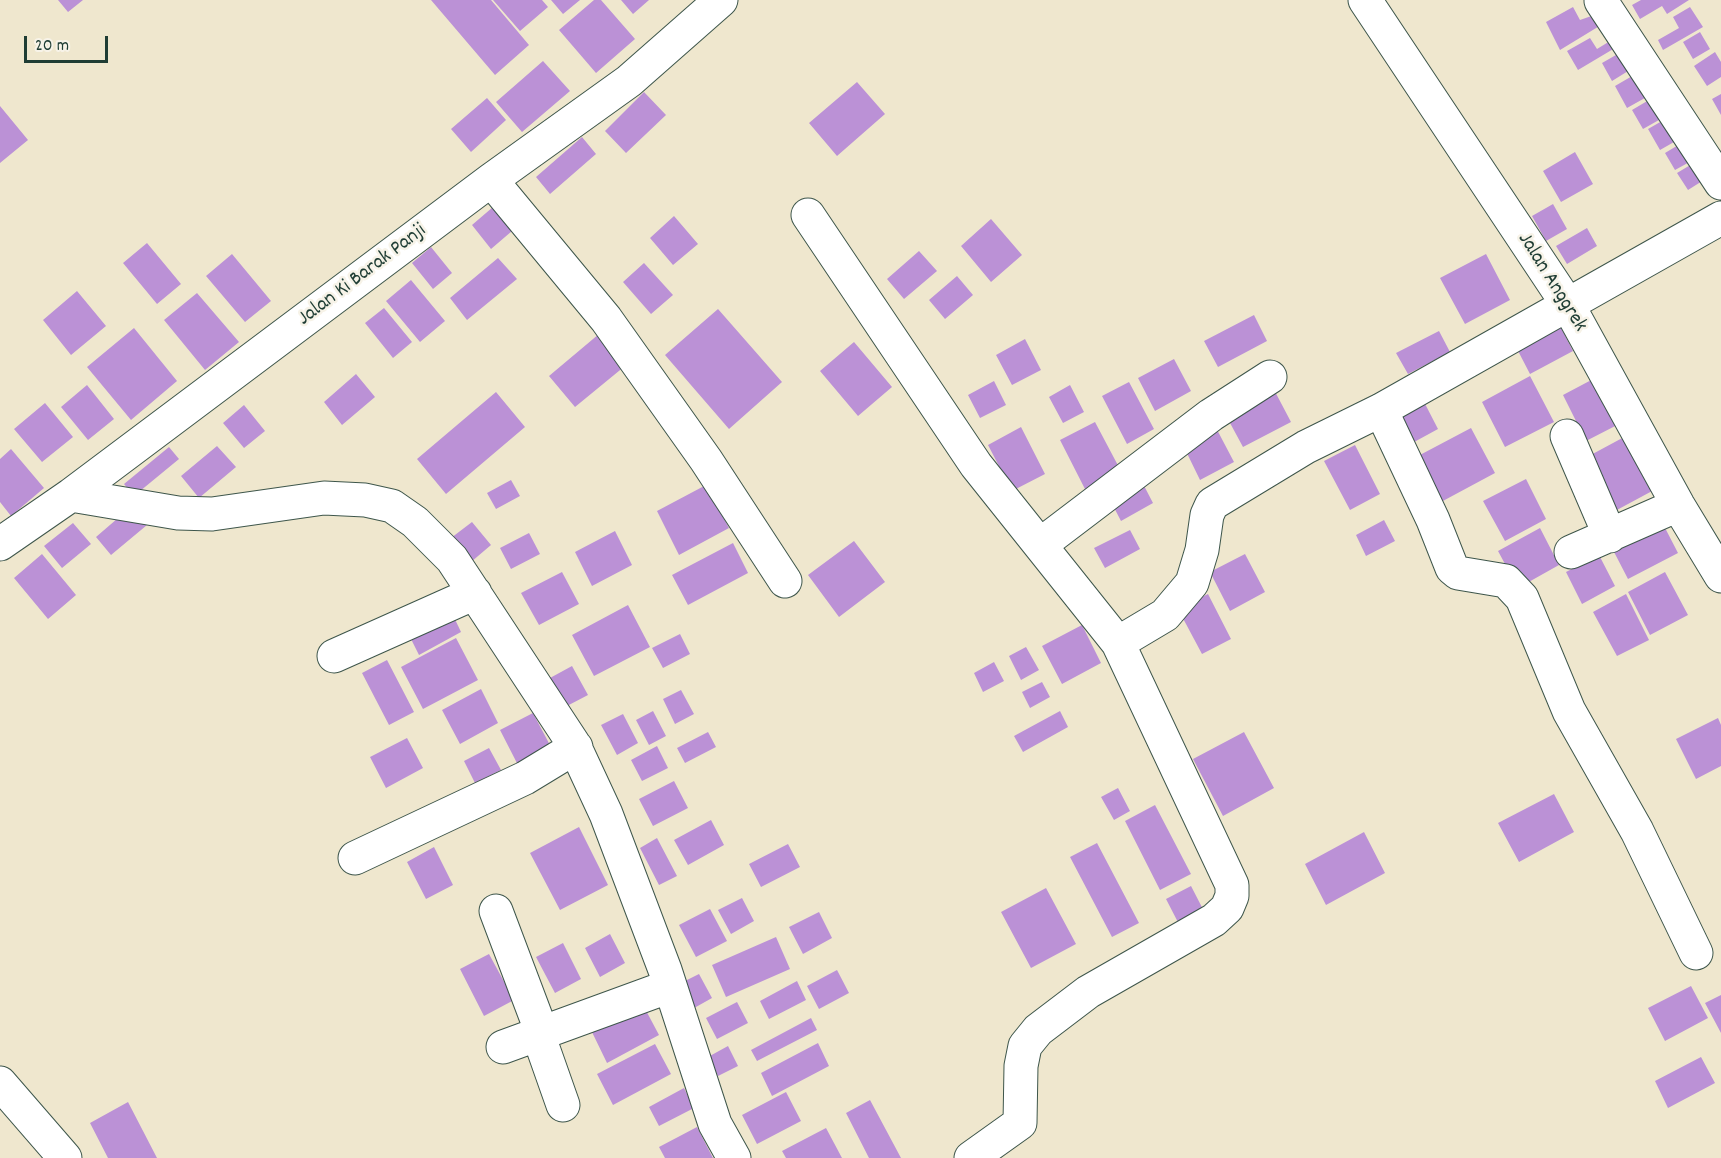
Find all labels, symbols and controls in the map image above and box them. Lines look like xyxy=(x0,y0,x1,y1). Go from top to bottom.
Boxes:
scale bar xyxy=(27,24,111,62)
text: 20 m xyxy=(35,34,69,59)
street label: Jalan Ki Barak Panji xyxy=(294,219,432,333)
street label: Jalan Anggrek xyxy=(1511,229,1591,337)

